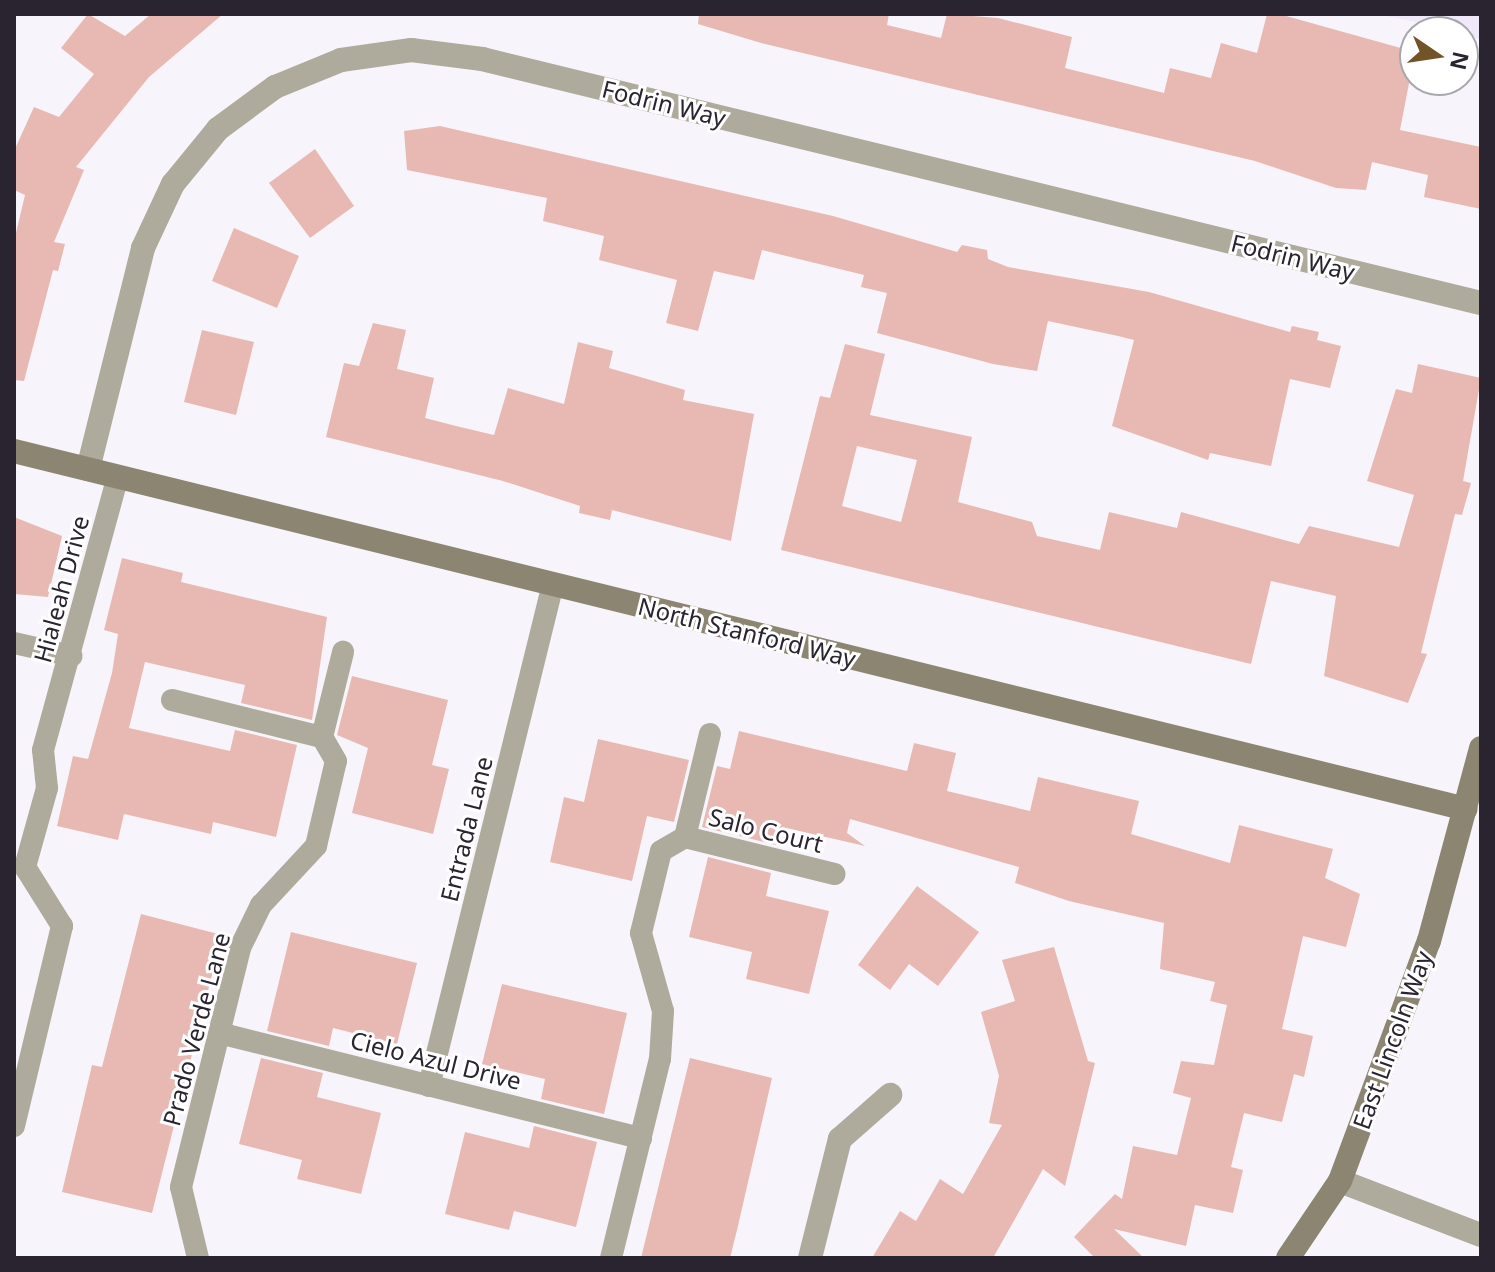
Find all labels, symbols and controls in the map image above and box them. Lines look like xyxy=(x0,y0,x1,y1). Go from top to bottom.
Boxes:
north arrow xyxy=(1399,16,1479,96)
text: N xyxy=(1444,49,1477,73)
street label: Fodrin Way xyxy=(599,74,729,132)
street label: Fodrin Way xyxy=(1228,228,1358,286)
street label: Hialeah Drive xyxy=(28,512,94,666)
street label: North Stanford Way xyxy=(635,591,859,673)
street label: Entrada Lane xyxy=(434,753,498,905)
street label: Salo Court xyxy=(706,802,826,858)
street label: Prado Verde Lane xyxy=(156,929,236,1129)
street label: East Lincoln Way xyxy=(1346,947,1438,1133)
street label: Cielo Azul Drive xyxy=(348,1025,524,1095)

